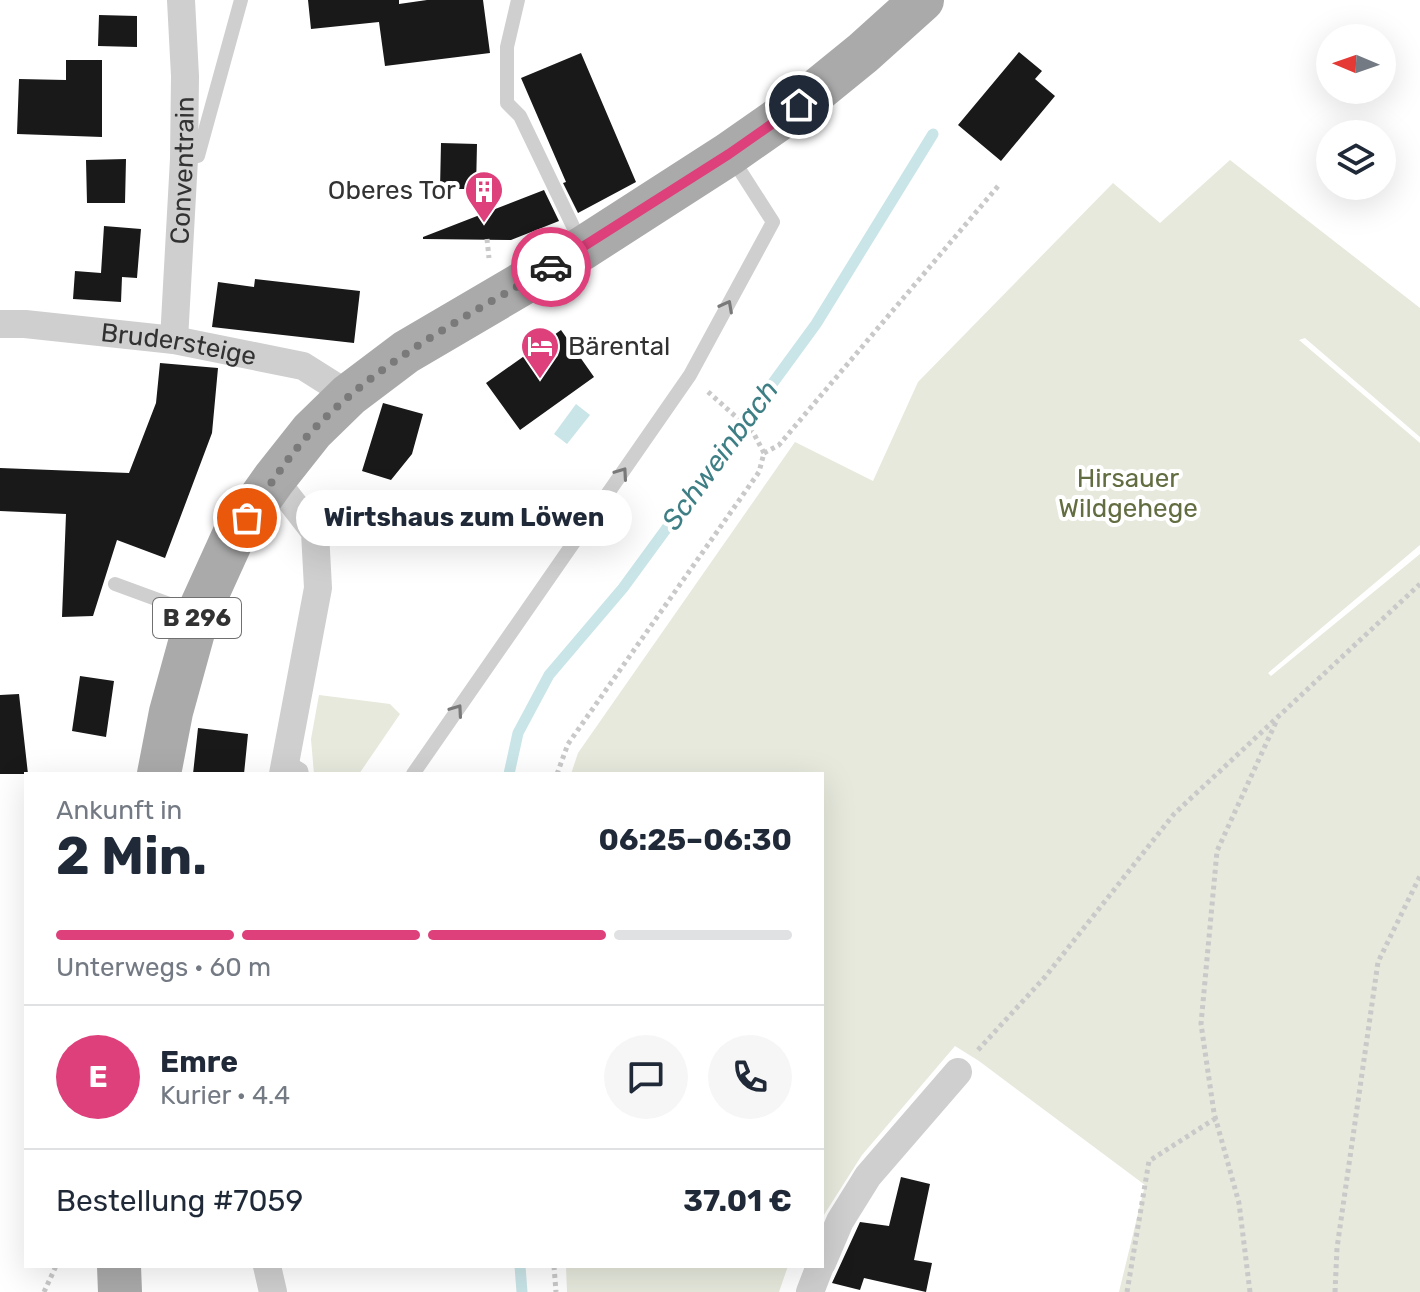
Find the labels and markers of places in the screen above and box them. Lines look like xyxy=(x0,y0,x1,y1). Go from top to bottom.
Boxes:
pin xyxy=(765,71,833,139)
building icon: Oberes Tor xyxy=(463,169,505,224)
place label: Oberes Tor xyxy=(328,175,456,206)
hotel icon: Bärental xyxy=(519,325,561,380)
place label: Bärental xyxy=(568,331,670,362)
pin xyxy=(213,484,281,552)
callout: Wirtshaus zum Löwen xyxy=(295,490,631,546)

